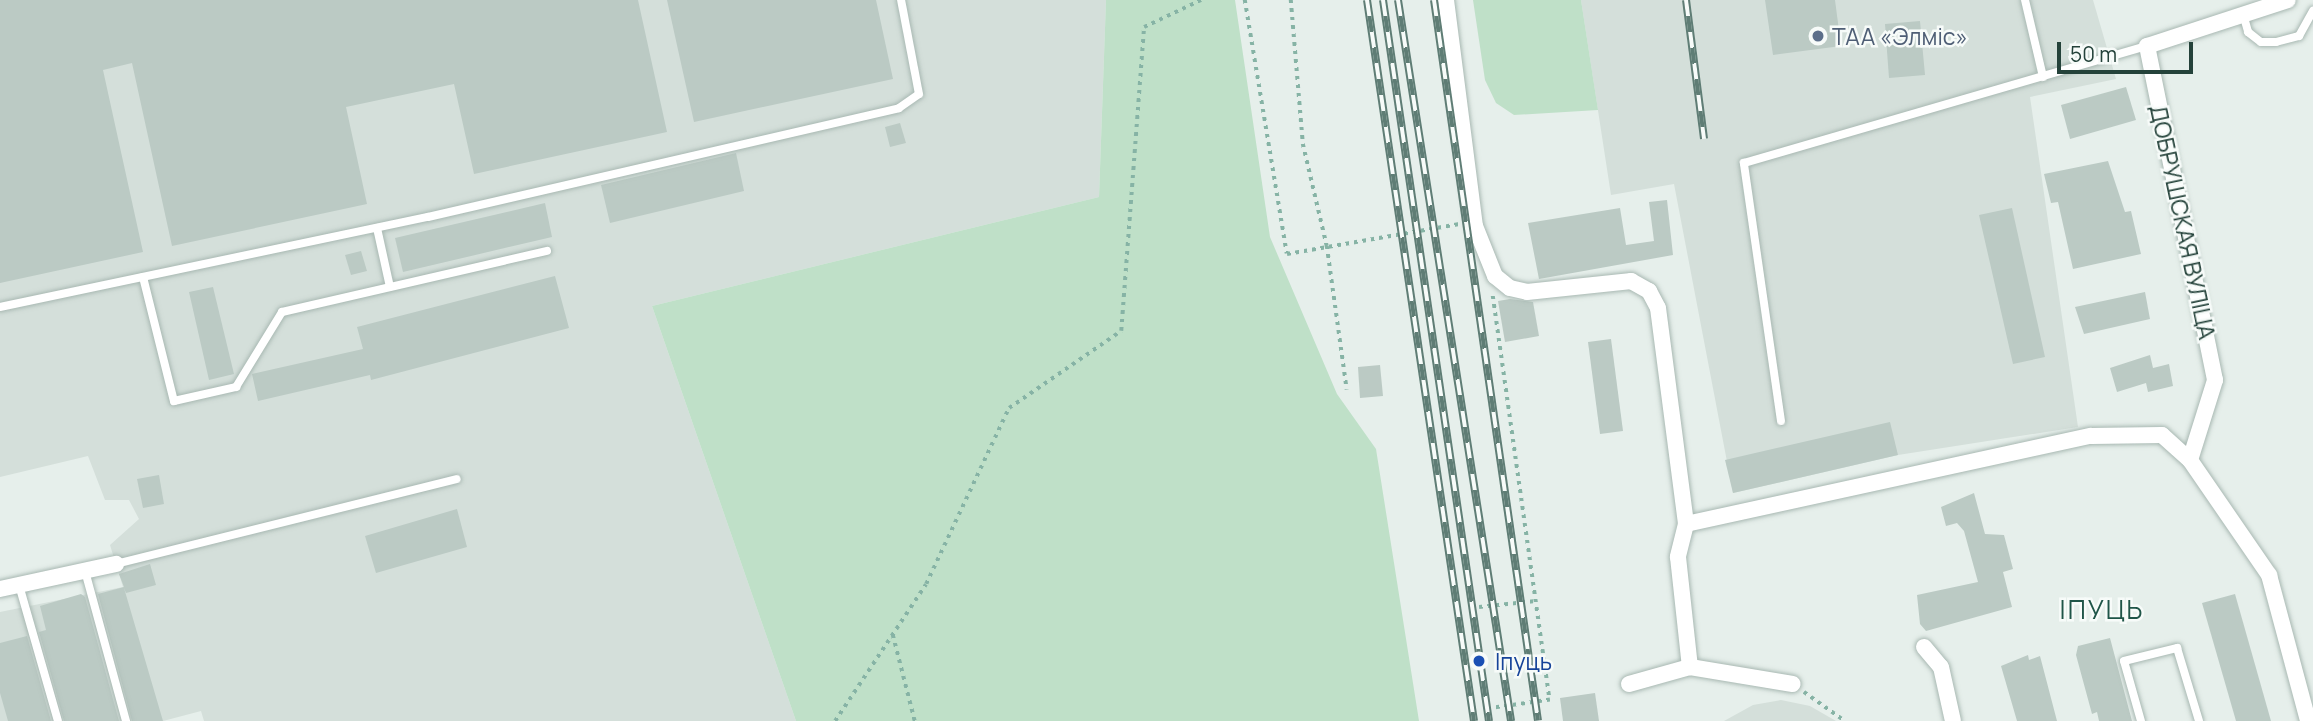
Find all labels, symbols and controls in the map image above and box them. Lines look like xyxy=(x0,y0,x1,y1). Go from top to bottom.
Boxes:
place label: ТАА «Элміс» xyxy=(1832,22,1968,50)
marker: ТАА «Элміс» xyxy=(1810,28,1826,44)
scale bar xyxy=(2061,28,2198,72)
text: 50 m xyxy=(2070,40,2117,68)
street label: ДОБРУШСКАЯ ВУЛІЦА xyxy=(2145,102,2221,342)
district label: ІПУЦЬ xyxy=(2060,594,2144,626)
place label: Іпуць xyxy=(1495,647,1552,675)
marker: Іпуць xyxy=(1469,651,1489,671)

